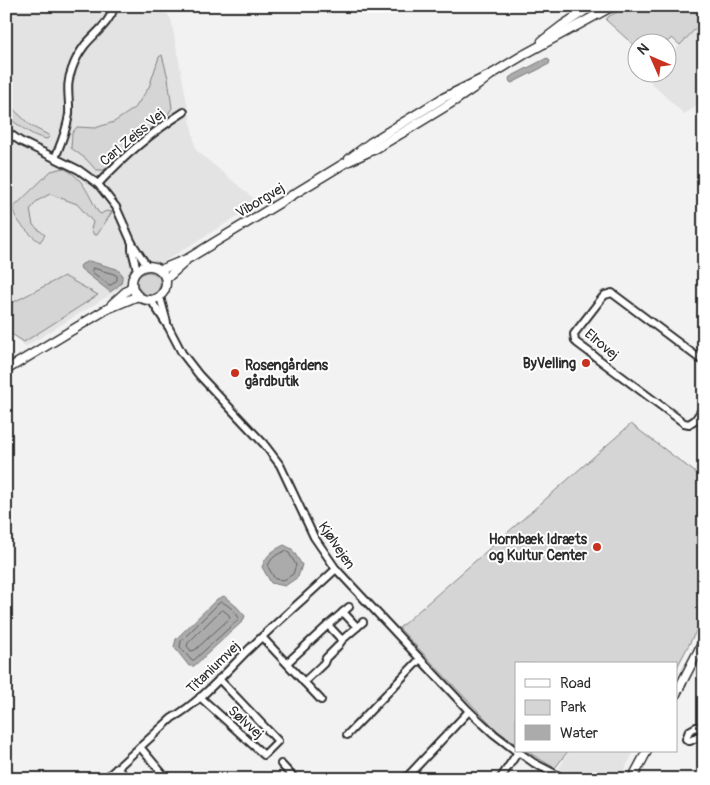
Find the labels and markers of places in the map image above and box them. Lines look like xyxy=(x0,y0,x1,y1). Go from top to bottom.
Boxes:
place label: ByVelling xyxy=(523,355,576,372)
place label: Rosengårdens gårdbutik xyxy=(245,357,329,390)
marker: ByVelling xyxy=(580,357,592,369)
marker: Rosengårdens gårdbutik xyxy=(229,367,241,379)
place label: Hornbæk Idræts og Kultur Center xyxy=(488,531,588,564)
marker: Hornbæk Idræts og Kultur Center xyxy=(591,541,603,553)

